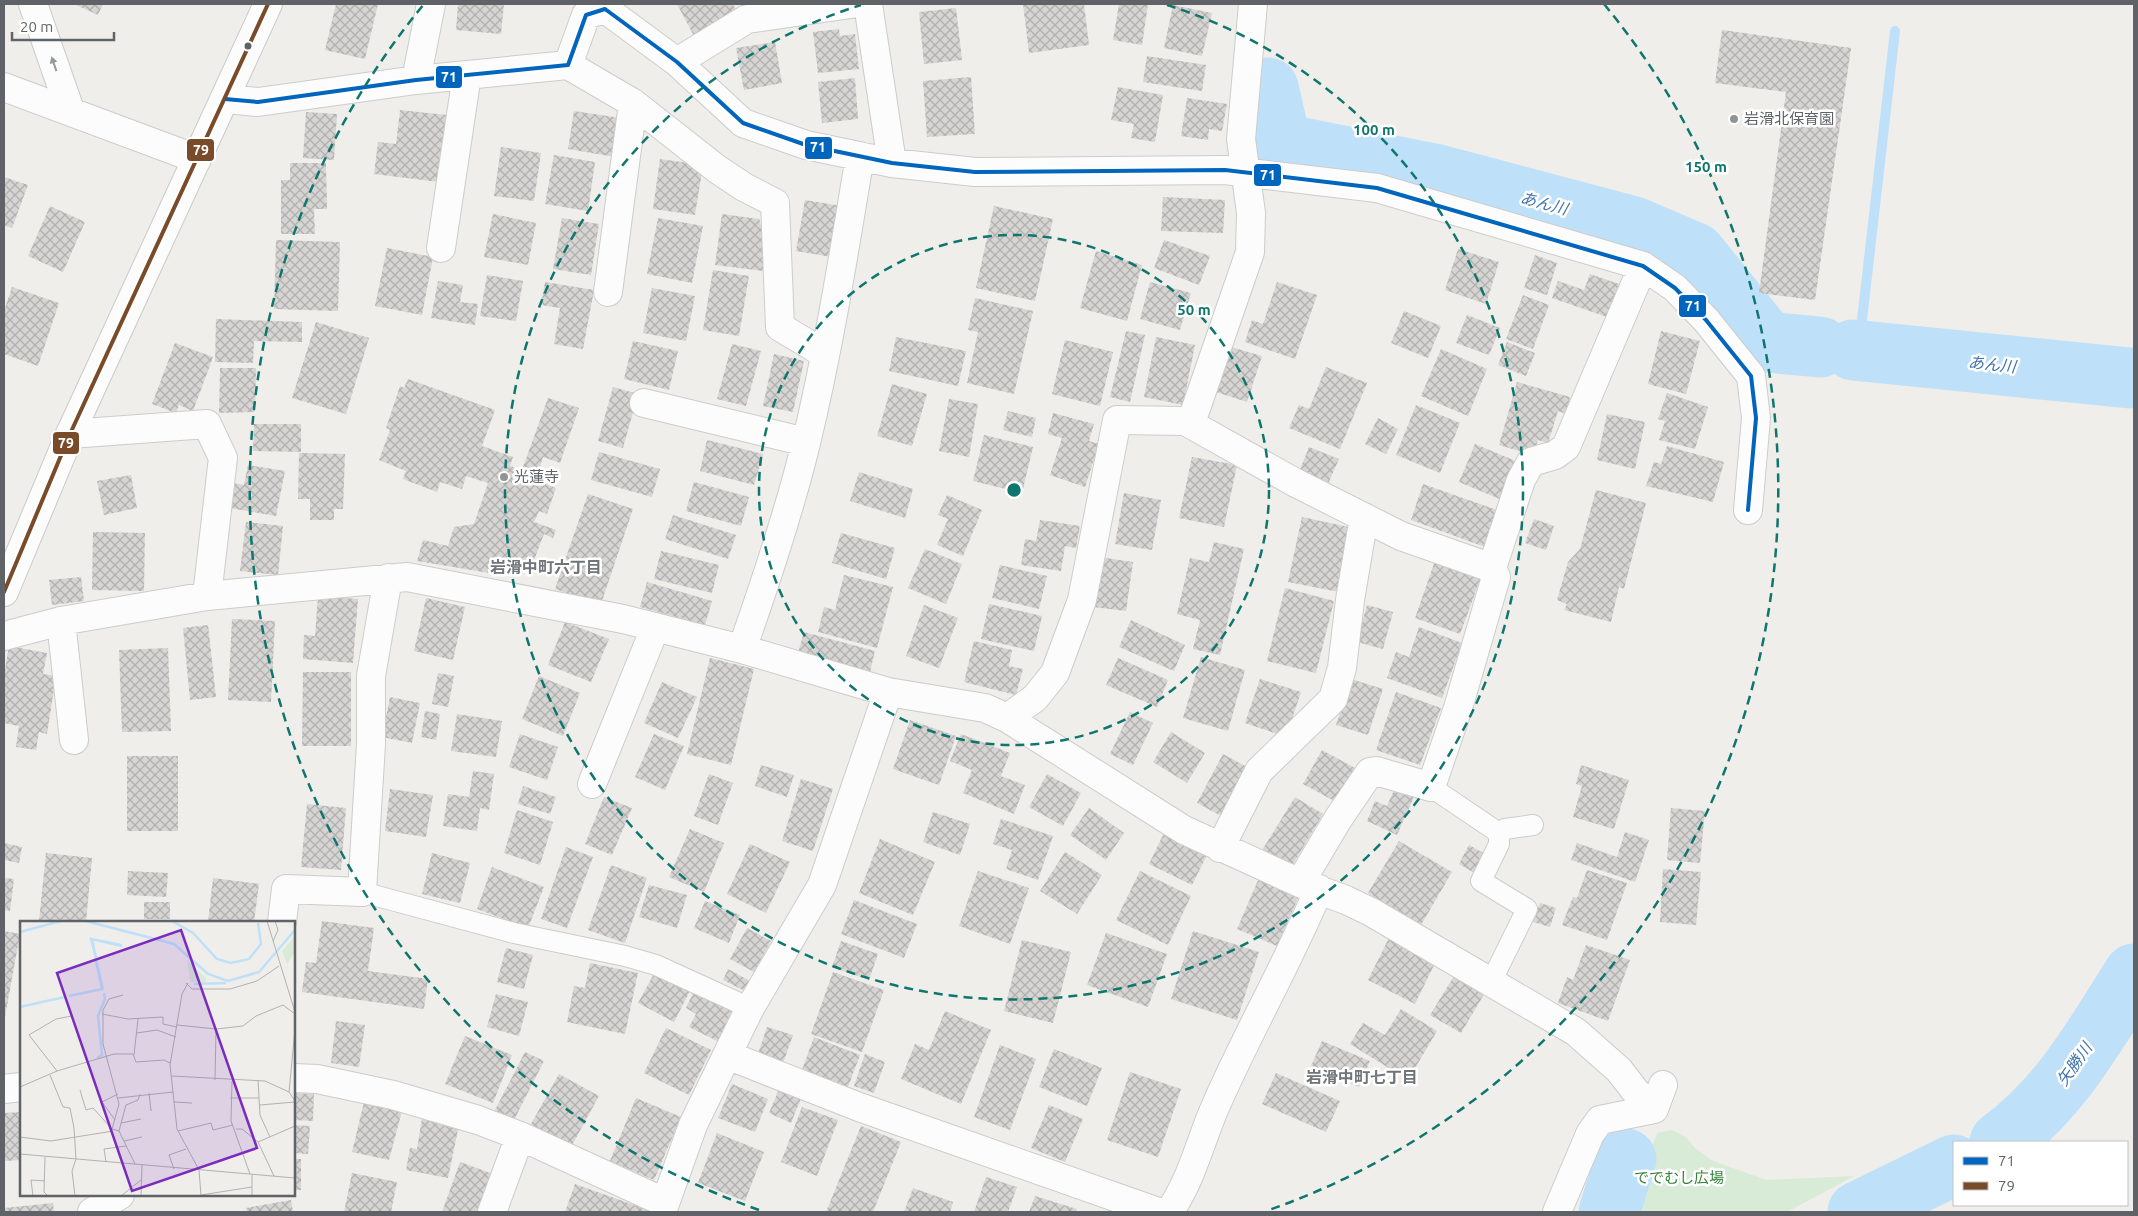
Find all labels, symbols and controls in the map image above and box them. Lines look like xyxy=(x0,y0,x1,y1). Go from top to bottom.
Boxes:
scale bar xyxy=(12,10,115,42)
text: 20 m xyxy=(20,18,53,35)
unlabelled marker xyxy=(243,41,253,51)
one-way arrow xyxy=(49,56,57,71)
line badge: 71 xyxy=(435,65,463,89)
text: 71 xyxy=(441,69,457,85)
place label: 岩滑北保育園 xyxy=(1744,110,1834,127)
marker: 岩滑北保育園 xyxy=(1728,113,1740,125)
text: 100 m xyxy=(1353,121,1395,138)
line badge: 71 xyxy=(804,136,833,160)
line badge: 79 xyxy=(186,138,215,162)
text: 71 xyxy=(810,139,826,155)
text: 79 xyxy=(193,142,209,158)
text: 150 m xyxy=(1685,158,1727,175)
line badge: 71 xyxy=(1253,163,1282,187)
text: 71 xyxy=(1260,167,1276,183)
water label: あん川 xyxy=(1518,188,1571,218)
line badge: 71 xyxy=(1678,294,1707,318)
text: 71 xyxy=(1685,298,1701,314)
text: 50 m xyxy=(1177,301,1211,318)
water label: あん川 xyxy=(1967,353,2019,376)
line badge: 79 xyxy=(52,431,80,455)
text: 79 xyxy=(58,435,74,451)
place label: 光蓮寺 xyxy=(514,468,559,485)
marker: 光蓮寺 xyxy=(498,471,510,483)
centre of rings xyxy=(1005,481,1023,499)
district label: 岩滑中町六丁目 xyxy=(490,558,602,576)
inset map xyxy=(20,921,295,1196)
water label: 矢勝川 xyxy=(2053,1038,2096,1089)
district label: 岩滑中町七丁目 xyxy=(1306,1068,1418,1086)
legend xyxy=(1953,1141,2128,1206)
text: 71 xyxy=(1998,1152,2015,1169)
park label: ででむし広場 xyxy=(1634,1169,1724,1186)
text: 79 xyxy=(1998,1177,2015,1194)

